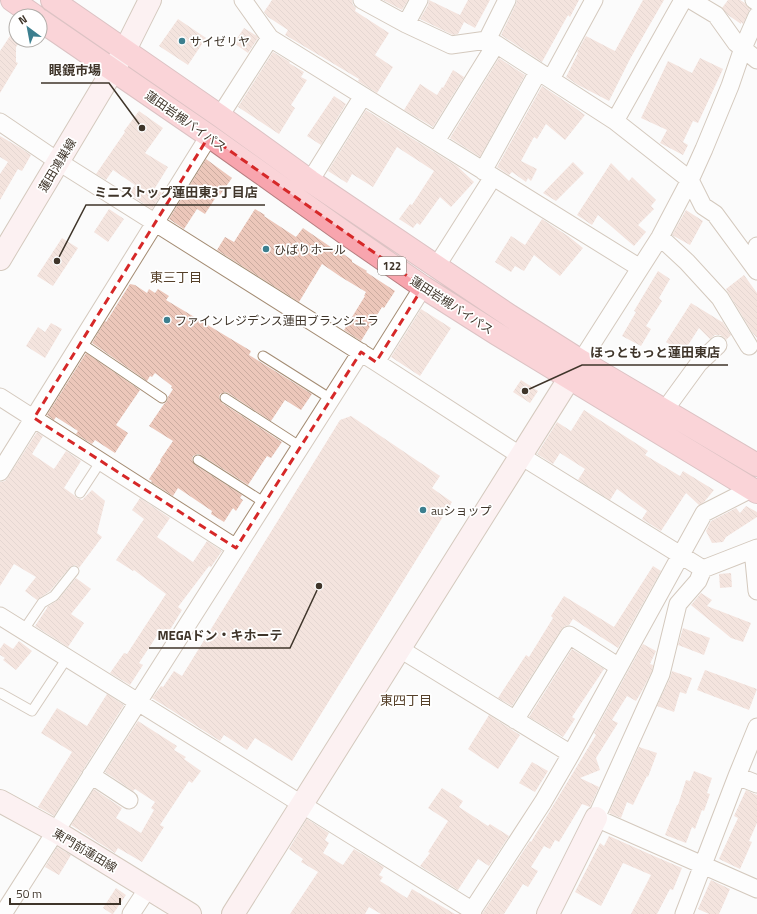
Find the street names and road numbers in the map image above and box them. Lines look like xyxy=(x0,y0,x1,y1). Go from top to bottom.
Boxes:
street label: 蓮田岩槻バイパス xyxy=(141,86,231,156)
street label: 蓮田鴻巣線 xyxy=(33,134,81,196)
road number: 122 xyxy=(378,257,406,275)
street label: 蓮田岩槻バイパス xyxy=(407,271,497,339)
street label: 東門前蓮田線 xyxy=(49,823,121,877)

